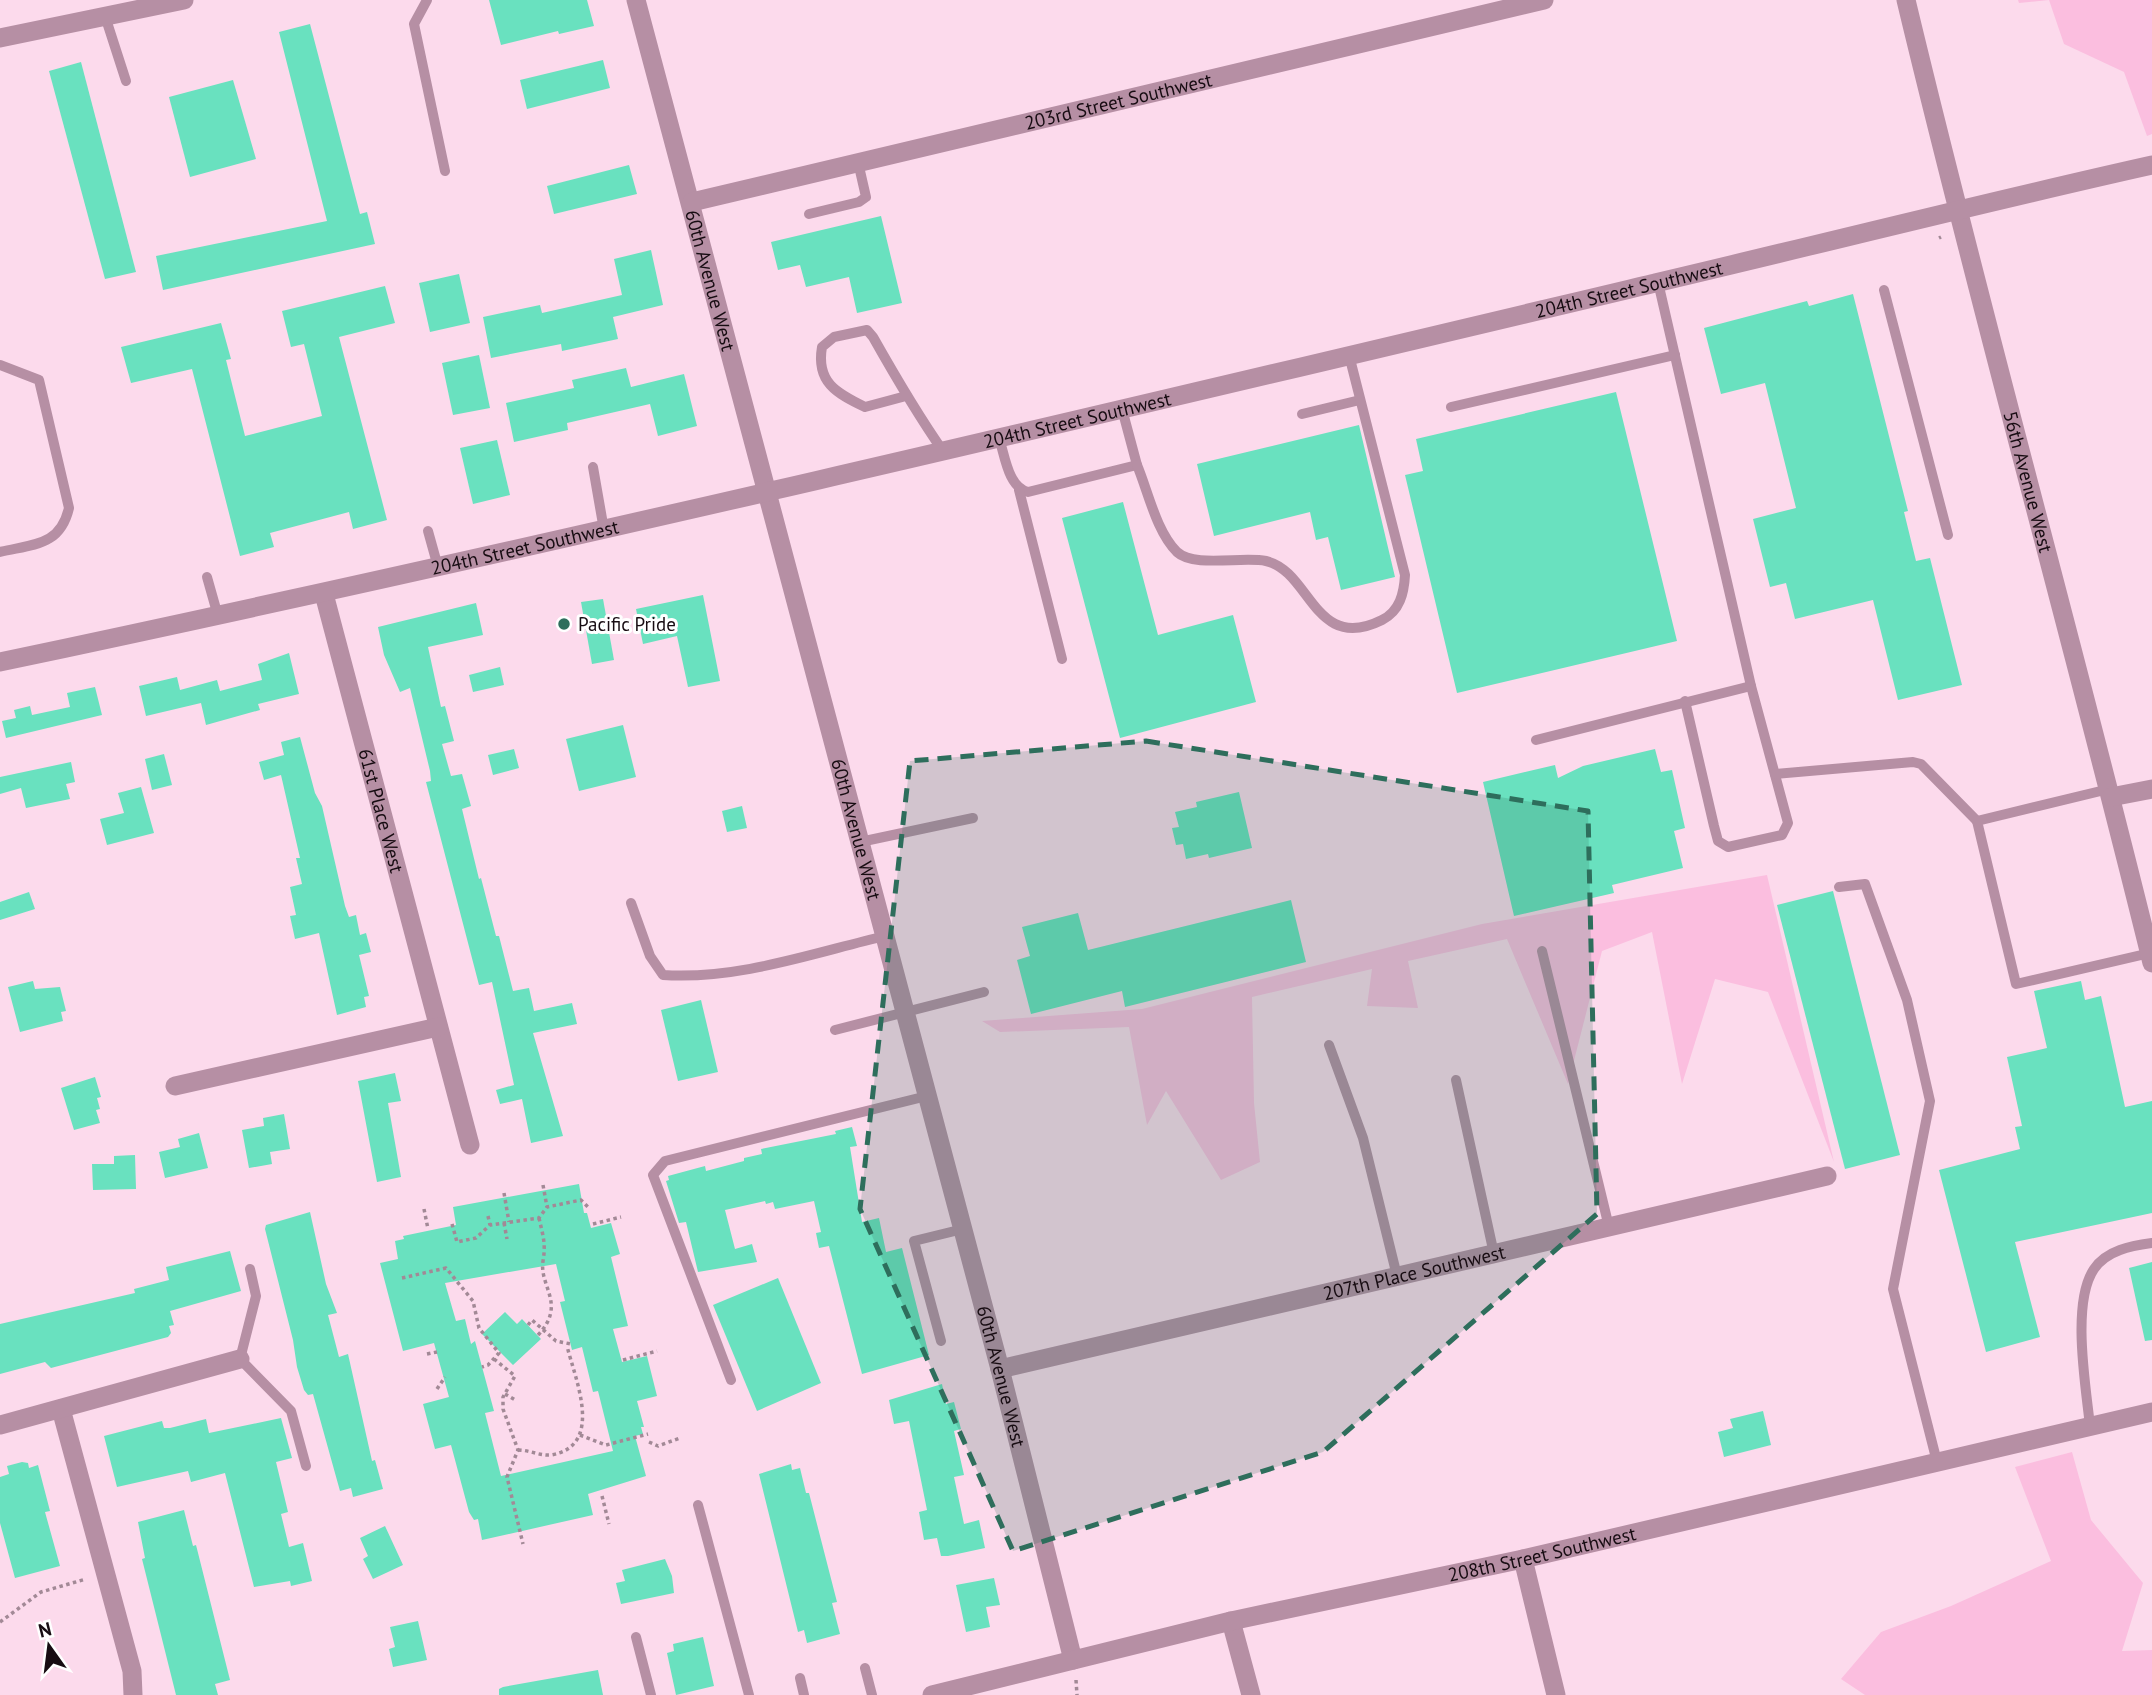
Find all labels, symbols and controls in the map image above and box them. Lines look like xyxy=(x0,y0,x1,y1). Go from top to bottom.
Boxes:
street label: 203rd Street Southwest xyxy=(1022,67,1215,135)
street label: 60th Avenue West xyxy=(680,207,741,354)
street label: 204th Street Southwest xyxy=(1533,255,1726,323)
street label: 204th Street Southwest xyxy=(981,386,1174,453)
street label: 56th Avenue West xyxy=(1998,408,2058,555)
street label: 204th Street Southwest xyxy=(428,514,621,580)
place label: Pacific Pride xyxy=(578,612,676,636)
marker: Pacific Pride xyxy=(556,616,572,632)
street label: 61st Place West xyxy=(353,746,409,876)
street label: 60th Avenue West xyxy=(826,756,887,903)
street label: 207th Place Southwest xyxy=(1320,1239,1508,1305)
street label: 60th Avenue West xyxy=(972,1303,1031,1450)
street label: 208th Street Southwest xyxy=(1446,1521,1639,1587)
north arrow xyxy=(14,1611,84,1681)
text: N xyxy=(36,1616,54,1643)

